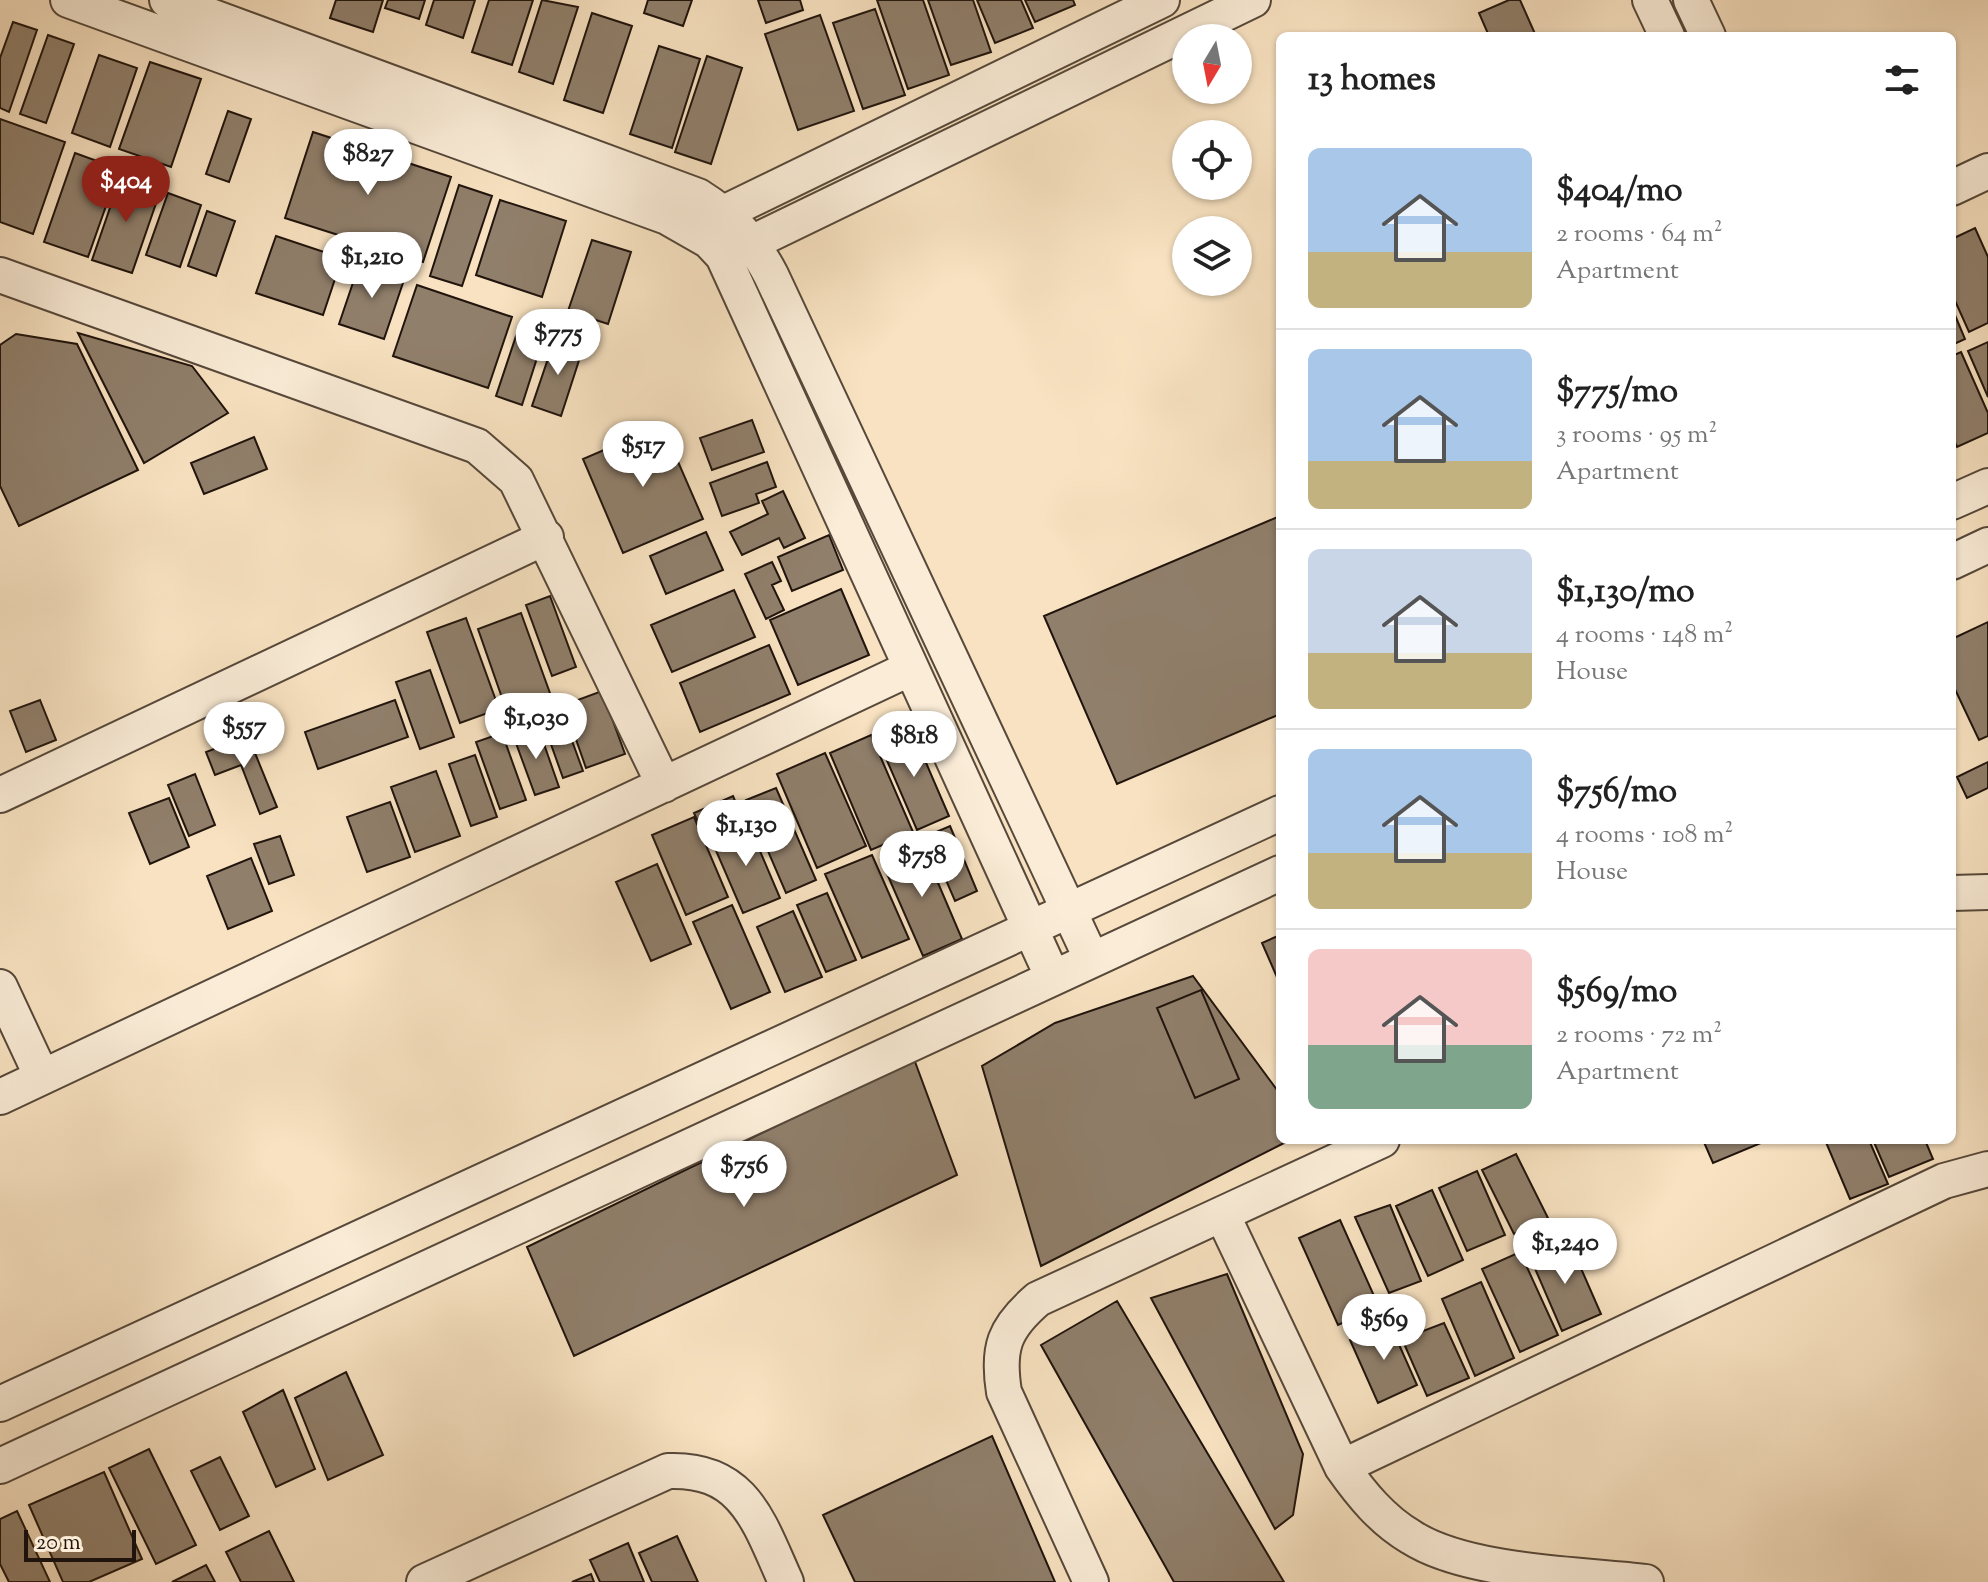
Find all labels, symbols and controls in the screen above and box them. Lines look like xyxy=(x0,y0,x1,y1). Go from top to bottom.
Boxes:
north arrow xyxy=(1172,24,1252,104)
map controls xyxy=(1172,24,1252,296)
text: 13 homes xyxy=(1308,56,1436,105)
icon: filters xyxy=(1880,58,1924,102)
button: locate xyxy=(1172,120,1252,200)
pin: $827 xyxy=(321,129,415,197)
text: $827 xyxy=(342,136,394,173)
pin: $404 xyxy=(79,156,173,224)
text: $404 xyxy=(100,163,152,200)
text: $404/mo xyxy=(1556,167,1683,216)
icon: home xyxy=(1372,180,1468,276)
button: layers xyxy=(1172,216,1252,296)
text: 2 rooms · 64 m² xyxy=(1556,216,1723,253)
pin: $1,210 xyxy=(307,232,437,300)
text: $1,210 xyxy=(340,239,404,276)
text: Apartment xyxy=(1556,253,1679,290)
pin: $775 xyxy=(511,309,605,377)
text: $775 xyxy=(534,316,582,353)
text: $775/mo xyxy=(1556,368,1678,417)
icon: home xyxy=(1372,381,1468,477)
text: 3 rooms · 95 m² xyxy=(1556,417,1717,454)
pin: $517 xyxy=(596,421,690,489)
text: $517 xyxy=(621,428,665,465)
text: Apartment xyxy=(1556,454,1679,491)
text: $1,130/mo xyxy=(1556,568,1695,617)
icon: home xyxy=(1372,581,1468,677)
text: 4 rooms · 148 m² xyxy=(1556,617,1733,654)
text: House xyxy=(1556,654,1628,691)
pin: $1,030 xyxy=(471,693,601,761)
text: $1,030 xyxy=(503,700,569,737)
pin: $557 xyxy=(197,702,291,770)
text: $557 xyxy=(222,709,266,746)
pin: $818 xyxy=(867,711,961,779)
text: $818 xyxy=(890,718,938,755)
text: $756/mo xyxy=(1556,768,1677,817)
icon: home xyxy=(1372,781,1468,877)
pin: $1,130 xyxy=(681,800,811,868)
text: $1,130 xyxy=(715,807,777,844)
text: 4 rooms · 108 m² xyxy=(1556,817,1733,854)
pin: $758 xyxy=(875,831,969,899)
text: $758 xyxy=(898,838,946,875)
text: House xyxy=(1556,854,1628,891)
text: $569/mo xyxy=(1556,968,1677,1017)
icon: home xyxy=(1372,981,1468,1077)
text: 2 rooms · 72 m² xyxy=(1556,1017,1722,1054)
text: Apartment xyxy=(1556,1054,1679,1091)
pin: $756 xyxy=(697,1141,791,1209)
text: $756 xyxy=(720,1148,768,1185)
pin: $1,240 xyxy=(1500,1218,1630,1286)
text: $1,240 xyxy=(1531,1225,1599,1262)
pin: $569 xyxy=(1337,1294,1431,1362)
text: $569 xyxy=(1360,1301,1408,1338)
scale bar xyxy=(24,1526,136,1562)
text: 20 m xyxy=(36,1528,81,1560)

